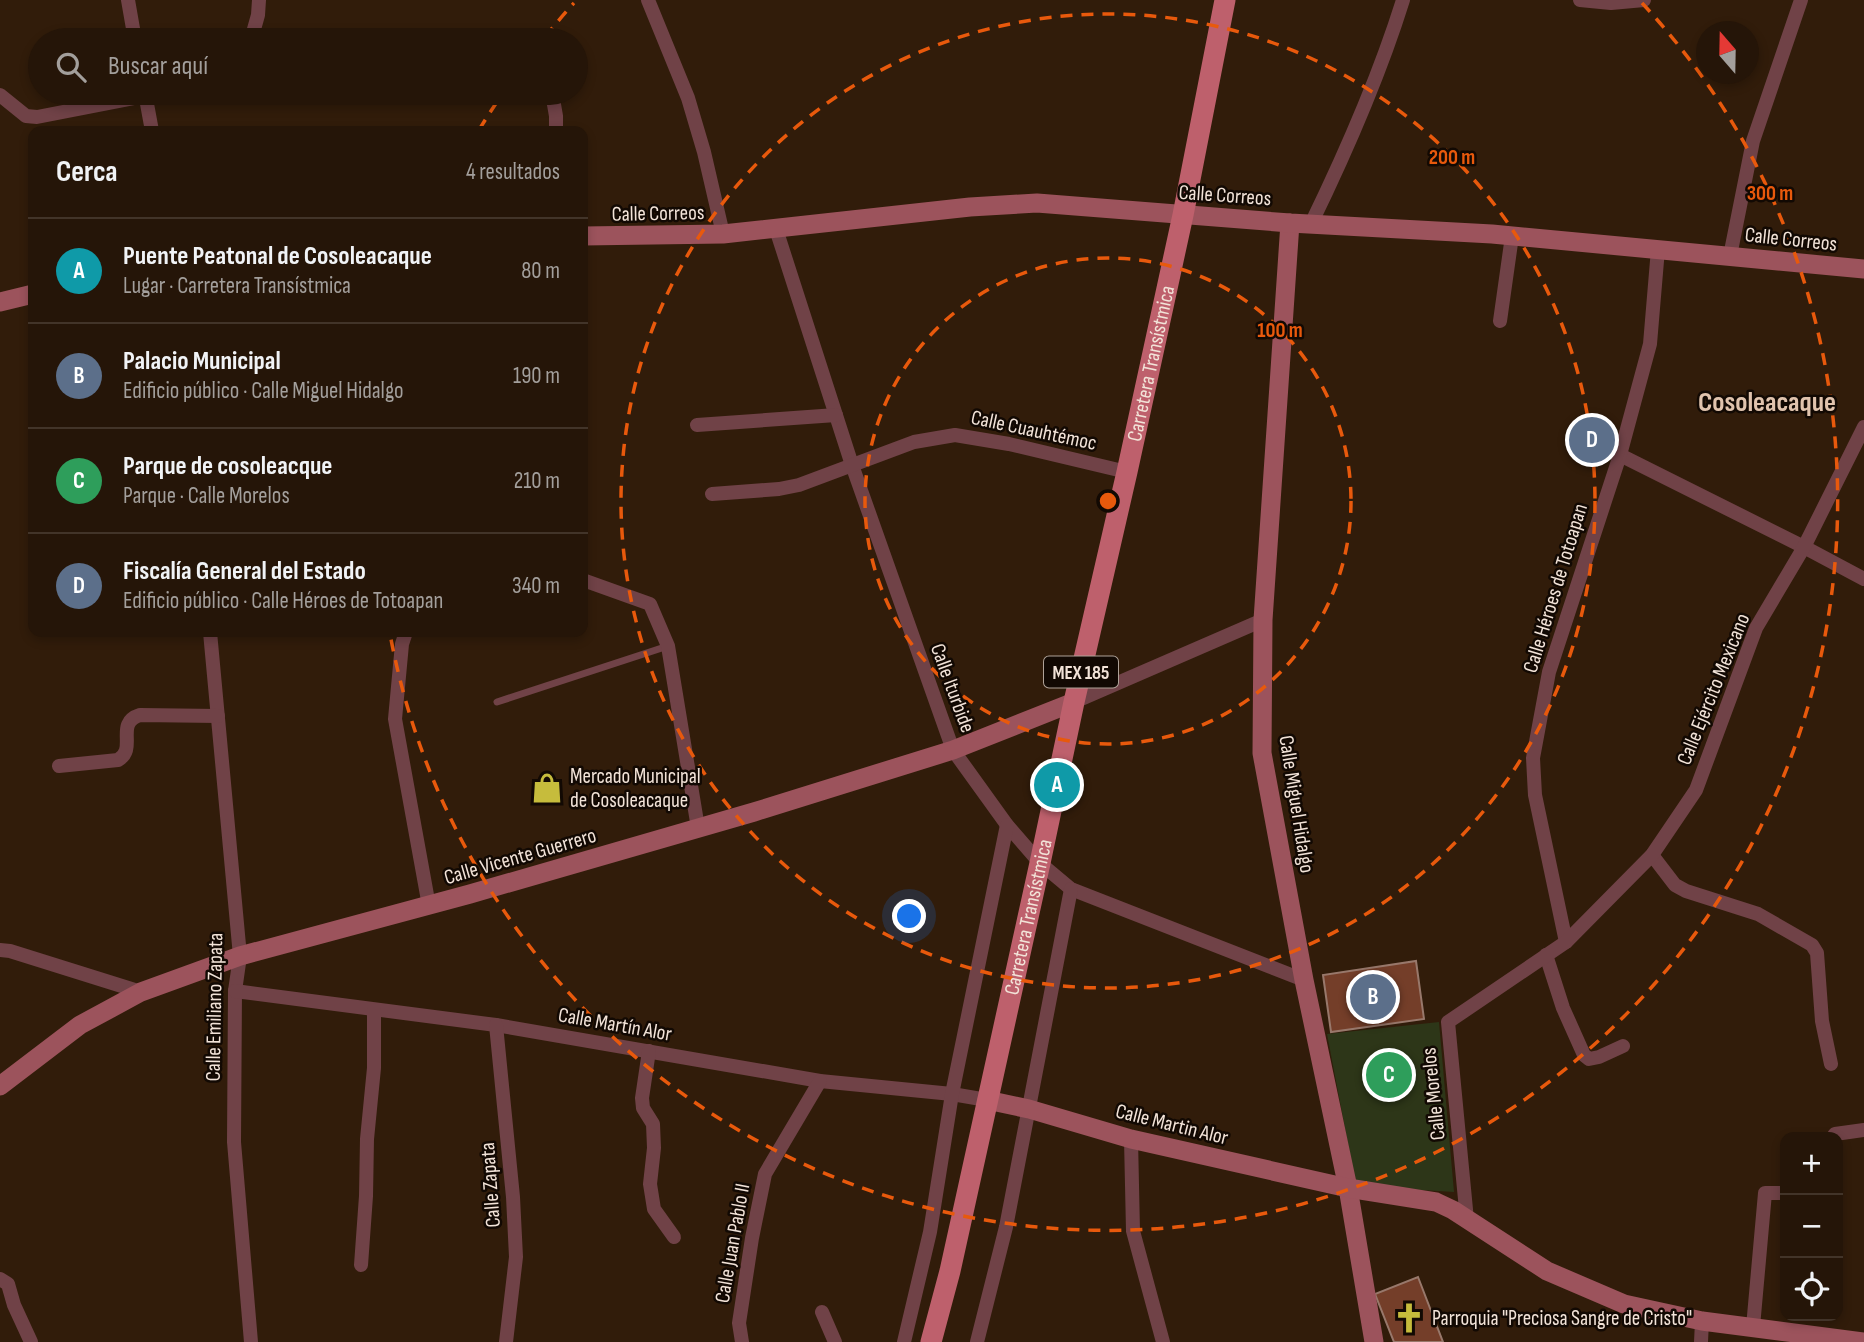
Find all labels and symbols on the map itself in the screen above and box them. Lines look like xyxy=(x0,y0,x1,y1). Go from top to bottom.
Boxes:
north arrow xyxy=(1696,21,1759,84)
text: 200 m xyxy=(1429,145,1475,170)
street label: Calle Correos xyxy=(1178,180,1272,211)
text: 300 m xyxy=(1747,181,1793,206)
street label: Calle Correos xyxy=(611,200,705,227)
street label: Calle Correos xyxy=(1744,222,1838,257)
street label: Carretera Transístmica xyxy=(1122,283,1180,444)
text: 100 m xyxy=(1257,318,1303,343)
district label: Cosoleacaque xyxy=(1698,386,1836,419)
street label: Calle Cuauhtémoc xyxy=(969,405,1099,456)
pin: D xyxy=(1569,414,1615,466)
centre of rings xyxy=(1096,489,1120,513)
street label: Calle Héroes de Totoapan xyxy=(1518,501,1593,676)
street label: Calle Ejército Mexicano xyxy=(1672,610,1755,769)
street label: Calle Iturbide xyxy=(925,640,980,736)
road number: MEX 185 xyxy=(1044,656,1118,688)
street label: Calle Miguel Hidalgo xyxy=(1273,733,1320,875)
pin: A xyxy=(1034,759,1080,811)
place label: Mercado Municipal de Cosoleacaque xyxy=(570,764,701,813)
shop icon: Mercado Municipal de Cosoleacaque xyxy=(530,771,564,805)
street label: Calle Vicente Guerrero xyxy=(441,823,599,890)
street label: Carretera Transístmica xyxy=(999,837,1058,997)
your location xyxy=(892,899,926,933)
street label: Calle Emiliano Zapata xyxy=(201,932,228,1082)
pin: B xyxy=(1350,971,1396,1023)
street label: Calle Martín Alor xyxy=(556,1002,674,1047)
street label: Calle Morelos xyxy=(1416,1046,1451,1141)
pin: C xyxy=(1366,1049,1412,1101)
street label: Calle Martin Alor xyxy=(1113,1098,1231,1151)
street label: Calle Zapata xyxy=(475,1142,506,1228)
street label: Calle Juan Pablo II xyxy=(710,1181,755,1305)
church icon: Parroquia "Preciosa Sangre de Cristo" xyxy=(1392,1301,1426,1335)
place label: Parroquia "Preciosa Sangre de Cristo" xyxy=(1432,1306,1692,1331)

